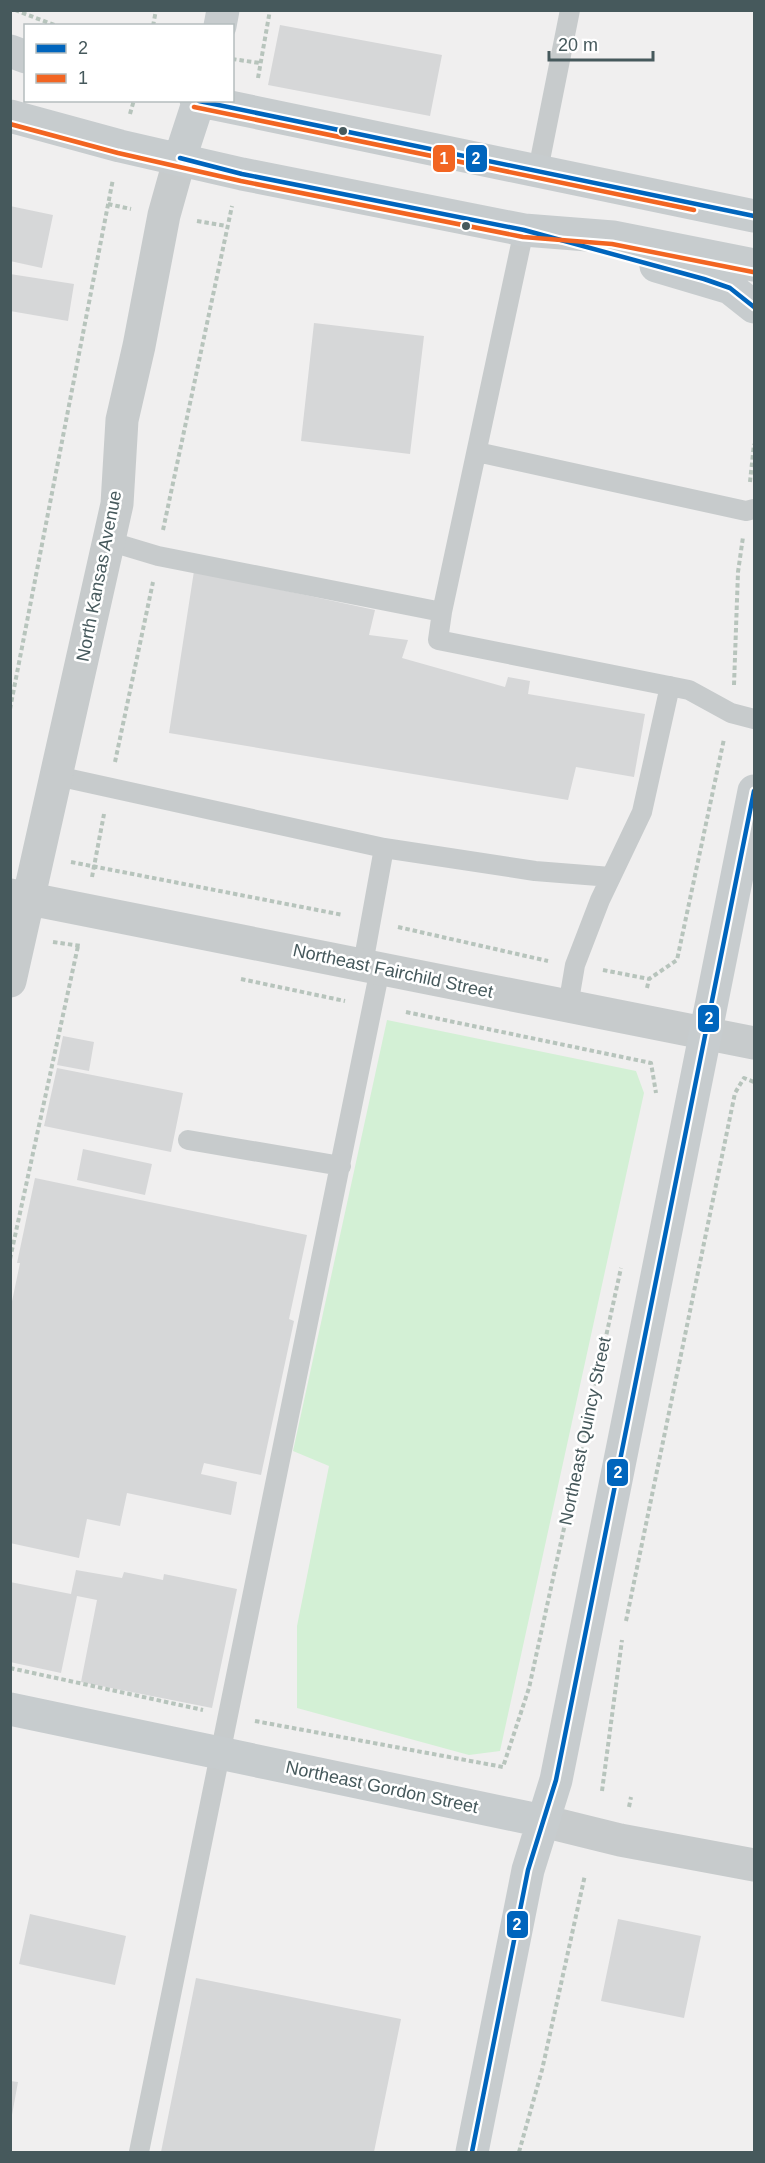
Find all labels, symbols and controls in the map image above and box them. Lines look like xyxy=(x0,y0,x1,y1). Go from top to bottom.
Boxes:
legend xyxy=(24,24,234,102)
scale bar xyxy=(549,24,652,62)
text: 20 m xyxy=(558,35,598,55)
text: 2 xyxy=(78,38,88,58)
text: 1 xyxy=(78,68,88,88)
unlabelled marker xyxy=(337,125,349,137)
line badge: 1 xyxy=(432,144,456,173)
line badge: 2 xyxy=(465,144,488,173)
text: 1 xyxy=(440,150,449,167)
text: 2 xyxy=(472,150,481,167)
unlabelled marker xyxy=(460,220,472,232)
street label: North Kansas Avenue xyxy=(73,489,125,663)
street label: Northeast Fairchild Street xyxy=(291,940,495,1002)
line badge: 2 xyxy=(697,1004,720,1033)
text: 2 xyxy=(705,1010,714,1027)
street label: Northeast Quincy Street xyxy=(555,1335,615,1527)
line badge: 2 xyxy=(606,1458,629,1487)
text: 2 xyxy=(614,1464,623,1481)
street label: Northeast Gordon Street xyxy=(284,1757,480,1817)
line badge: 2 xyxy=(506,1910,529,1939)
text: 2 xyxy=(513,1916,522,1933)

